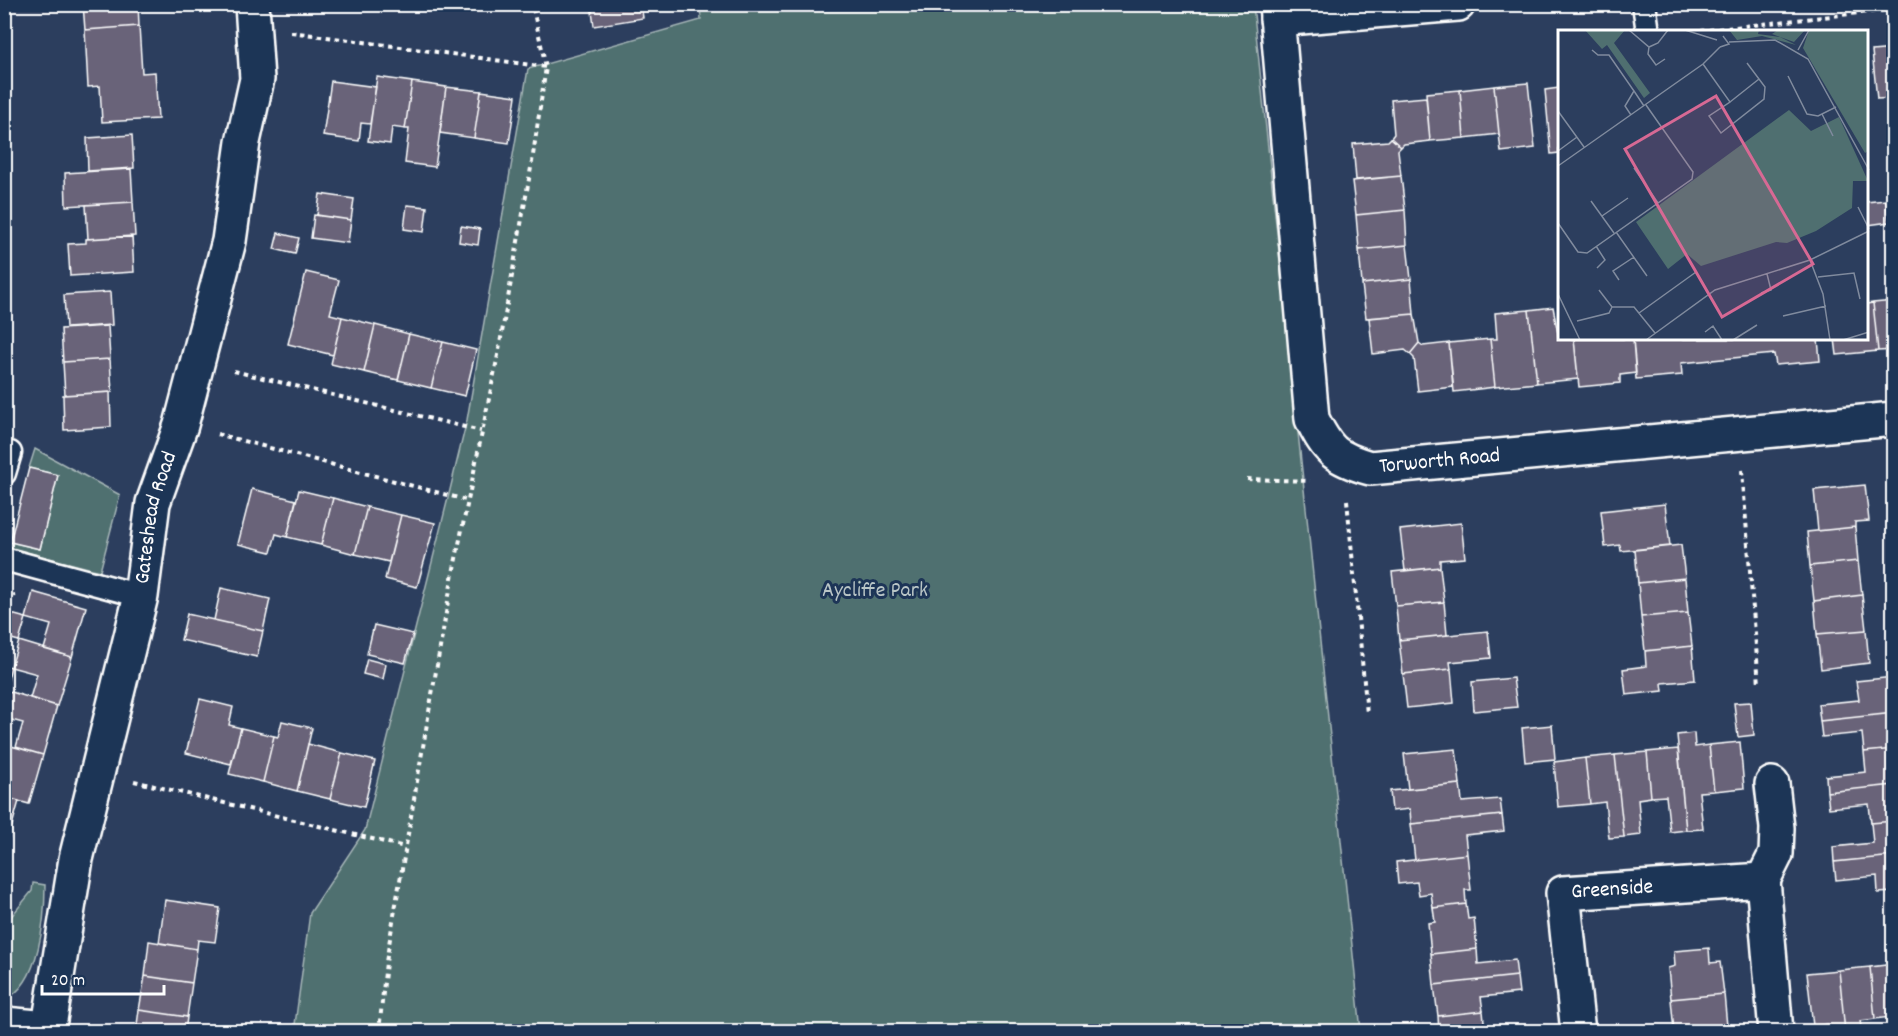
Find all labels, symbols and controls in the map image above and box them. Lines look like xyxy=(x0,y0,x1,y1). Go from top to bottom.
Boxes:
inset map xyxy=(1558,30,1868,340)
street label: Torworth Road xyxy=(1378,440,1501,483)
street label: Gateshead Road xyxy=(127,447,186,586)
park label: Aycliffe Park xyxy=(822,576,928,607)
street label: Greenside xyxy=(1570,872,1654,908)
scale bar xyxy=(42,958,164,996)
text: 20 m xyxy=(51,969,85,994)

